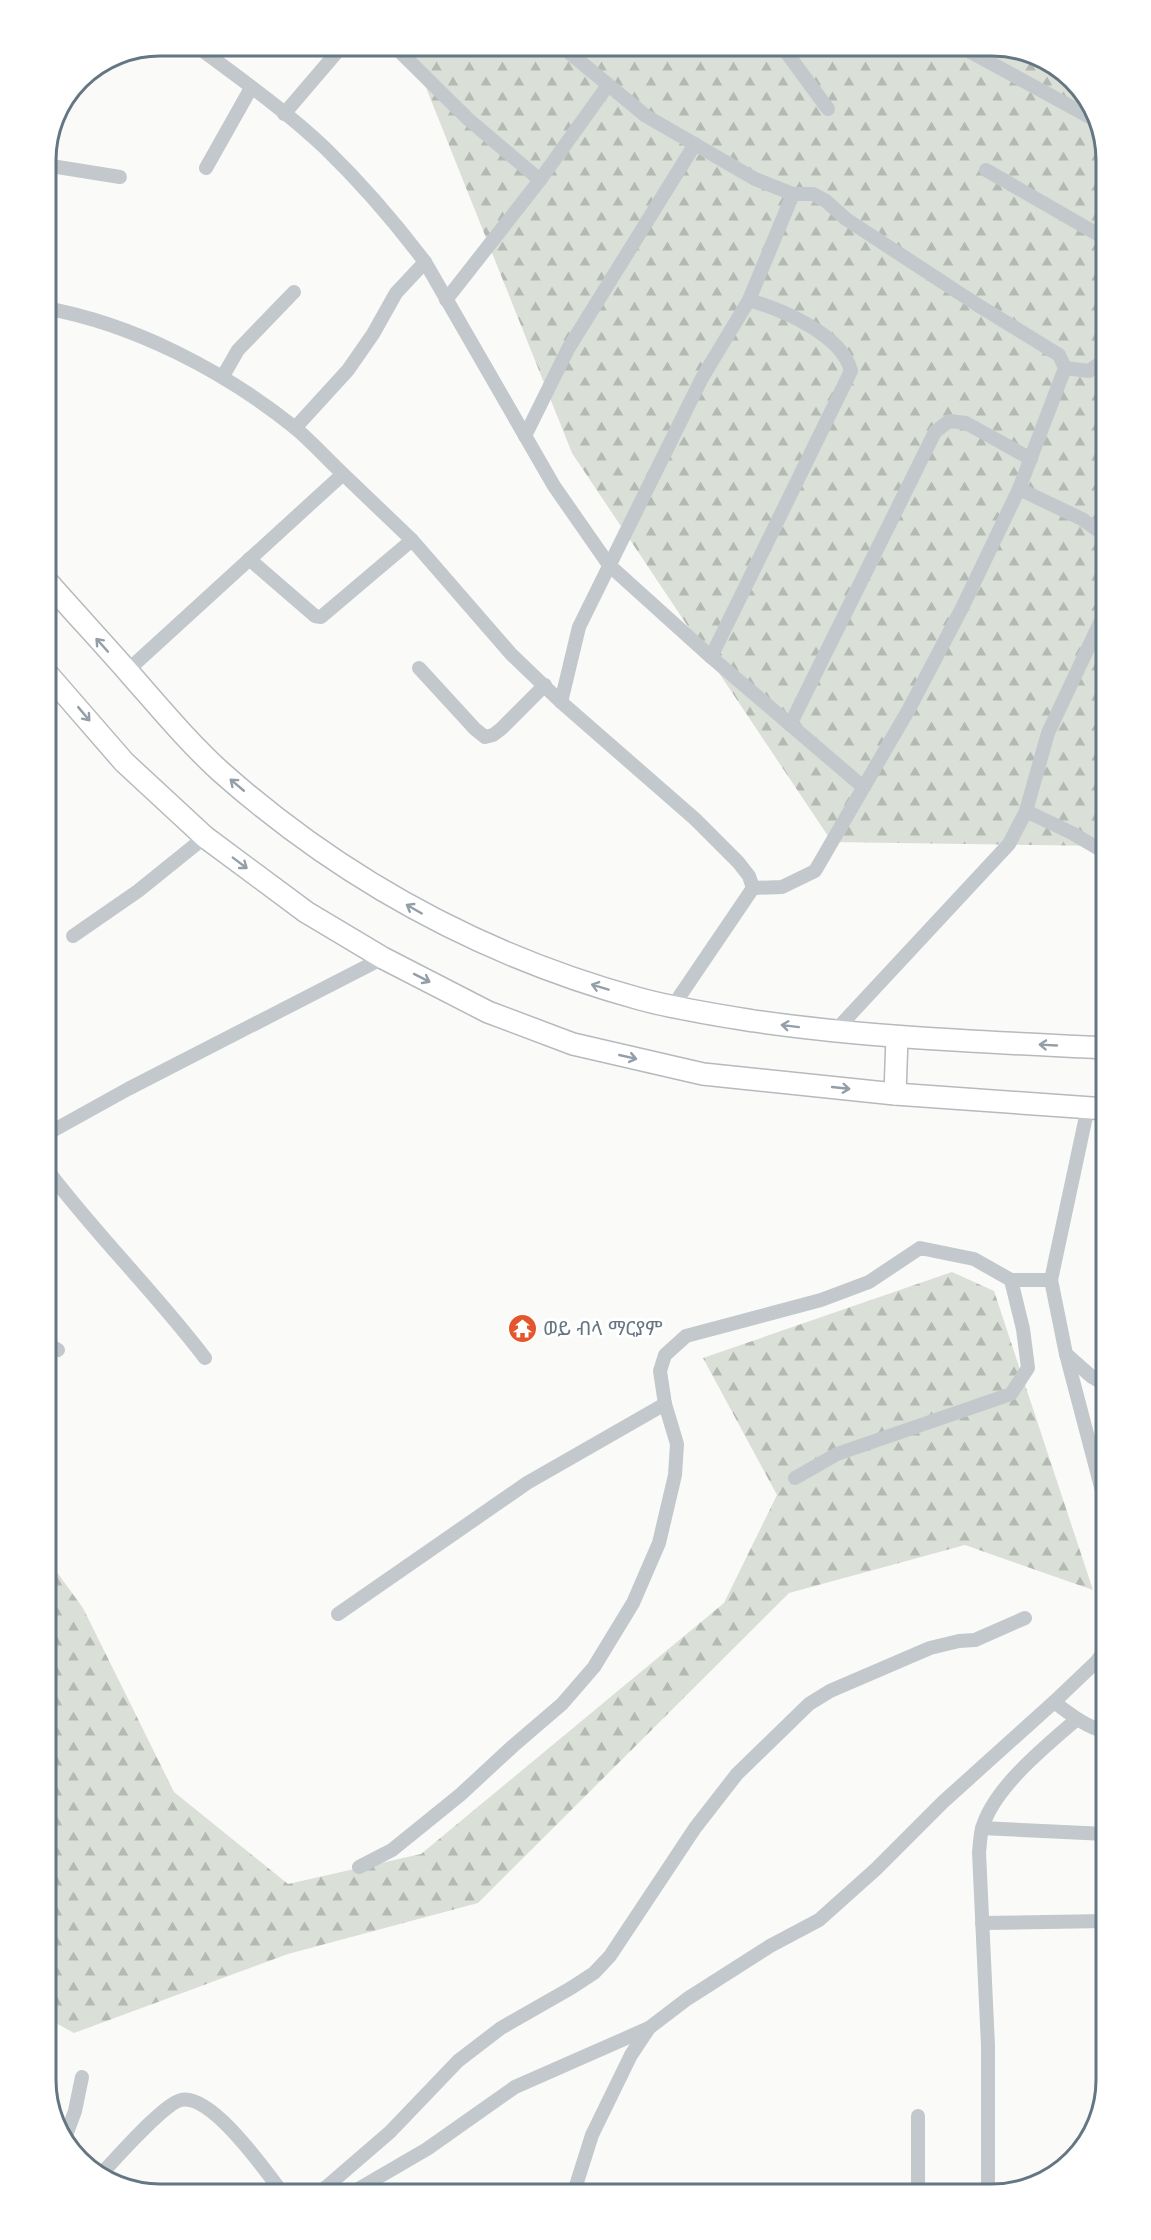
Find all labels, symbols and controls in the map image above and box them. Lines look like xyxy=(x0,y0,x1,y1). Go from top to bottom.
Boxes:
one-way arrow xyxy=(95,637,109,652)
one-way arrow xyxy=(77,706,91,721)
one-way arrow xyxy=(229,779,245,792)
one-way arrow xyxy=(231,857,247,869)
one-way arrow xyxy=(406,902,423,914)
one-way arrow xyxy=(413,972,430,984)
one-way arrow xyxy=(591,981,610,992)
one-way arrow xyxy=(781,1020,801,1031)
one-way arrow xyxy=(1038,1040,1058,1051)
one-way arrow xyxy=(618,1052,637,1063)
one-way arrow xyxy=(831,1083,851,1094)
temple icon: ወይ ብላ ማርያም xyxy=(506,1313,538,1345)
place label: ወይ ብላ ማርያም xyxy=(543,1317,663,1341)

